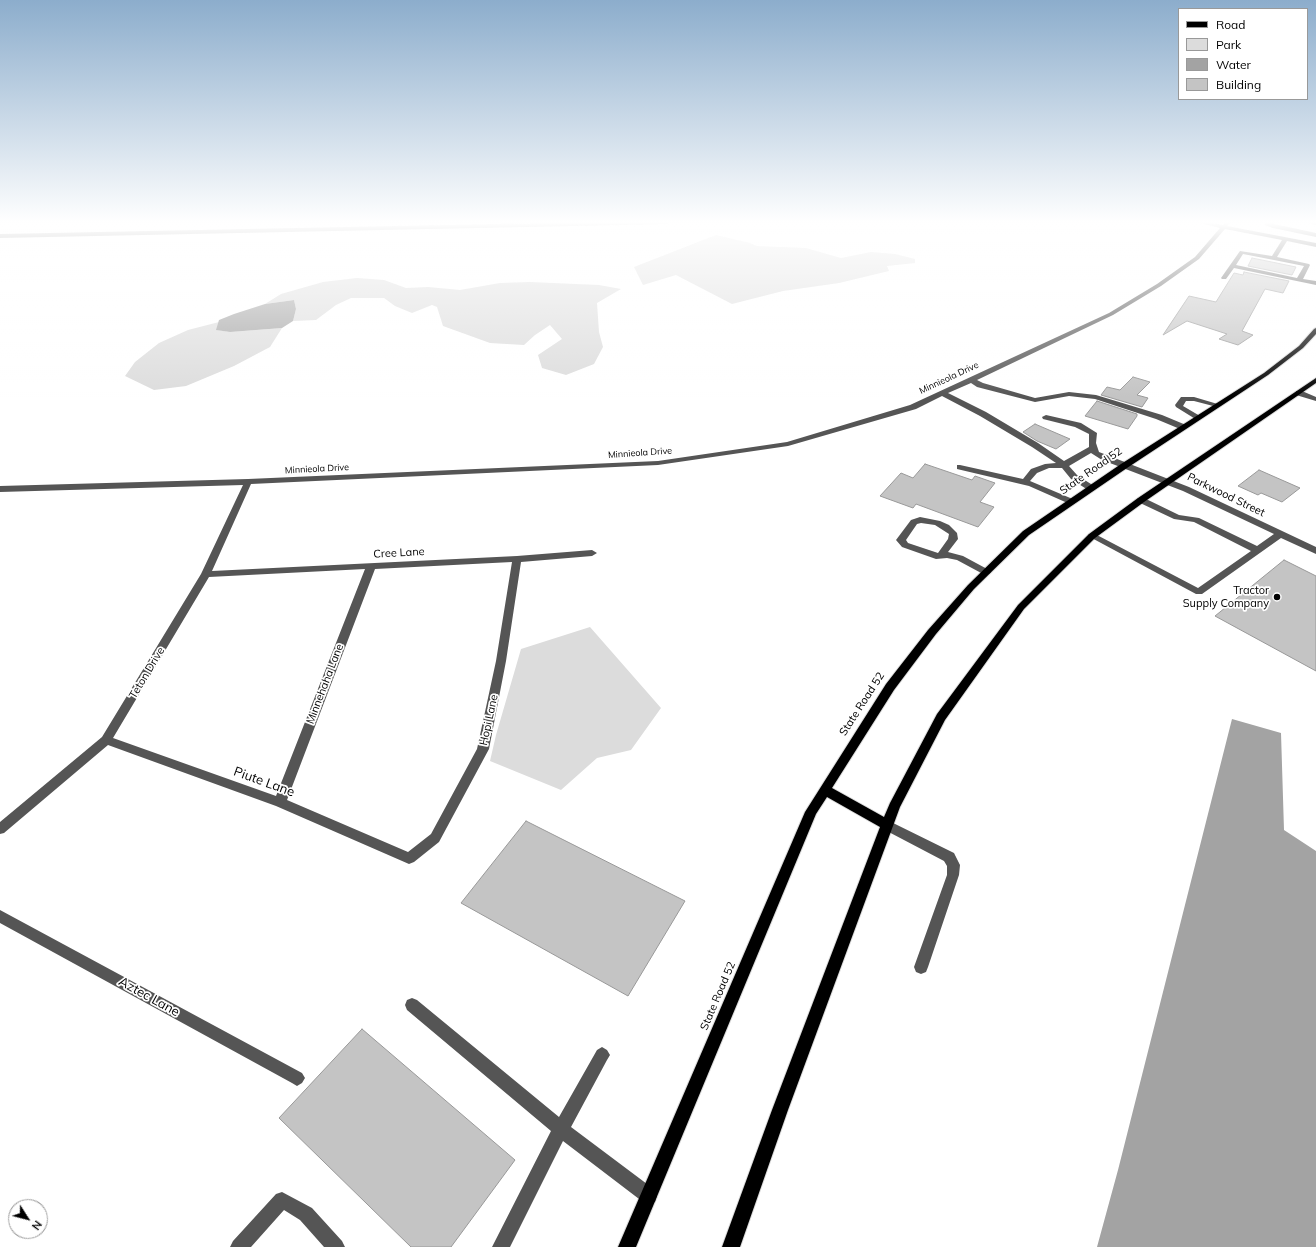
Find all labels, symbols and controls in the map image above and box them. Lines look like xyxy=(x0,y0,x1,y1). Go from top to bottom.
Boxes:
legend xyxy=(1178,8,1308,100)
text: Road xyxy=(1216,17,1245,32)
text: Park xyxy=(1216,37,1241,52)
text: Water xyxy=(1216,57,1251,72)
text: Building xyxy=(1216,77,1261,92)
street label: Minnieola Drive xyxy=(918,360,980,396)
street label: Minnieola Drive xyxy=(608,445,672,461)
street label: State Road 52 xyxy=(1057,445,1125,497)
street label: Minnieola Drive xyxy=(285,462,349,476)
street label: Parkwood Street xyxy=(1185,470,1267,520)
street label: Cree Lane xyxy=(373,545,425,561)
place label: Tractor Supply Company xyxy=(1183,584,1269,610)
marker: Tractor Supply Company xyxy=(1272,592,1282,602)
street label: Minnehaha Lane xyxy=(304,642,346,726)
street label: Teton Drive xyxy=(126,645,168,701)
street label: State Road 52 xyxy=(837,670,887,738)
street label: Hopi Lane xyxy=(477,693,501,747)
street label: Piute Lane xyxy=(231,764,297,800)
street label: State Road 52 xyxy=(698,960,738,1032)
street label: Aztec Lane xyxy=(116,974,182,1020)
north arrow xyxy=(8,1199,48,1239)
text: N xyxy=(29,1218,45,1233)

